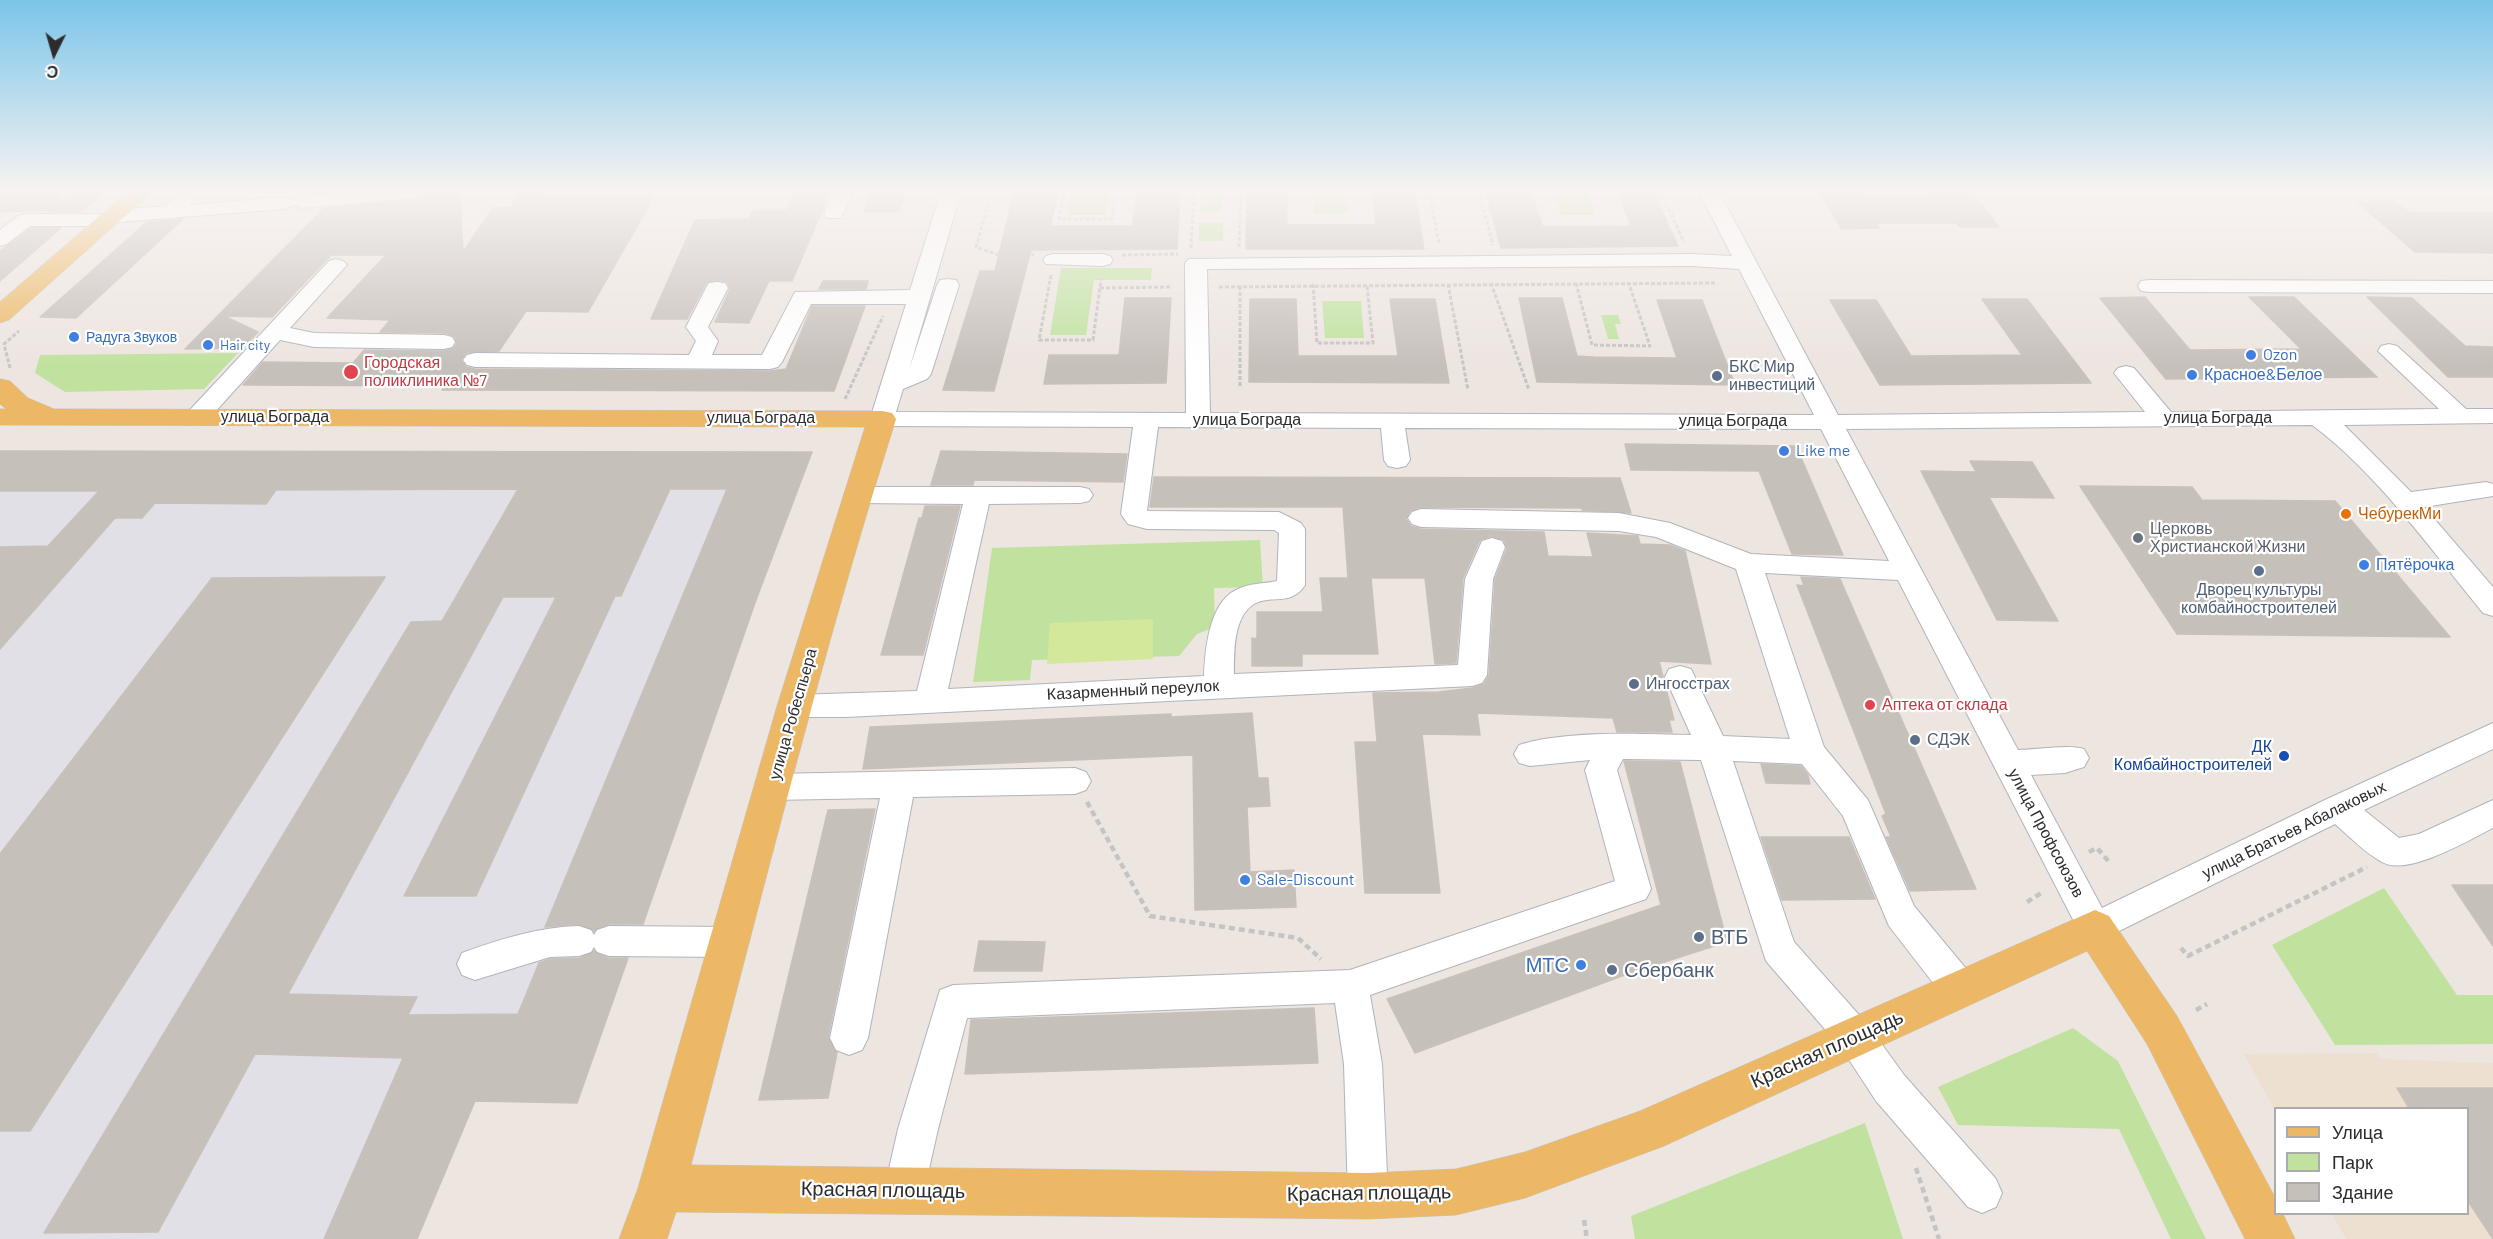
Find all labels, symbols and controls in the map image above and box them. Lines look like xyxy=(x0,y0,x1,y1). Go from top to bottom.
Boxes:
north arrow xyxy=(24,24,84,84)
text: С xyxy=(46,62,59,82)
place label: Радуга Звуков xyxy=(86,329,177,345)
marker: Радуга Звуков xyxy=(67,330,81,344)
place label: Hair city xyxy=(220,337,270,353)
marker: Hair city xyxy=(201,338,215,352)
place label: Ozon xyxy=(2263,345,2297,365)
marker: Ozon xyxy=(2244,348,2258,362)
place label: Городская поликлиника №7 xyxy=(364,353,487,391)
place label: БКС Мир инвестиций xyxy=(1729,357,1815,395)
marker: Городская поликлиника №7 xyxy=(342,363,360,381)
place label: Красное&Белое xyxy=(2204,365,2322,385)
marker: Красное&Белое xyxy=(2185,368,2199,382)
marker: БКС Мир инвестиций xyxy=(1710,369,1724,383)
street label: улица Бограда xyxy=(221,407,329,427)
street label: улица Бограда xyxy=(707,408,815,428)
street label: улица Бограда xyxy=(2164,408,2272,428)
street label: улица Бограда xyxy=(1193,410,1301,430)
street label: улица Бограда xyxy=(1679,411,1787,431)
place label: Like me xyxy=(1796,441,1850,461)
marker: Like me xyxy=(1777,444,1791,458)
place label: ЧебурекМи xyxy=(2358,504,2441,524)
marker: ЧебурекМи xyxy=(2339,507,2353,521)
place label: Церковь Христианской Жизни xyxy=(2150,519,2306,557)
marker: Церковь Христианской Жизни xyxy=(2131,531,2145,545)
place label: Пятёрочка xyxy=(2376,555,2454,575)
marker: Пятёрочка xyxy=(2357,558,2371,572)
marker: Дворец культуры комбайностроителей xyxy=(2252,564,2266,578)
place label: Дворец культуры комбайностроителей xyxy=(2181,580,2337,618)
street label: улица Робеспьера xyxy=(765,646,821,782)
place label: Ингосстрах xyxy=(1646,674,1730,694)
street label: Казарменный переулок xyxy=(1046,676,1220,704)
marker: Ингосстрах xyxy=(1627,677,1641,691)
place label: Аптека от склада xyxy=(1882,695,2008,715)
marker: Аптека от склада xyxy=(1863,698,1877,712)
place label: СДЭК xyxy=(1927,730,1970,750)
marker: СДЭК xyxy=(1908,733,1922,747)
place label: ДК Комбайностроителей xyxy=(2114,737,2272,775)
marker: ДК Комбайностроителей xyxy=(2277,749,2291,763)
street label: улица Профсоюзов xyxy=(2004,765,2088,901)
street label: улица Братьев Абалаковых xyxy=(2199,777,2389,883)
place label: Sale-Discount xyxy=(1257,870,1355,890)
marker: Sale-Discount xyxy=(1238,873,1252,887)
place label: ВТБ xyxy=(1711,925,1748,949)
marker: ВТБ xyxy=(1692,930,1706,944)
place label: МТС xyxy=(1526,953,1569,977)
marker: МТС xyxy=(1574,958,1588,972)
place label: Сбербанк xyxy=(1624,958,1714,982)
marker: Сбербанк xyxy=(1605,963,1619,977)
street label: Красная площадь xyxy=(1747,1005,1907,1093)
legend xyxy=(2274,1107,2469,1215)
text: Улица xyxy=(2332,1121,2383,1143)
text: Парк xyxy=(2332,1151,2373,1173)
street label: Красная площадь xyxy=(801,1177,965,1203)
street label: Красная площадь xyxy=(1287,1180,1451,1206)
text: Здание xyxy=(2332,1181,2393,1203)

